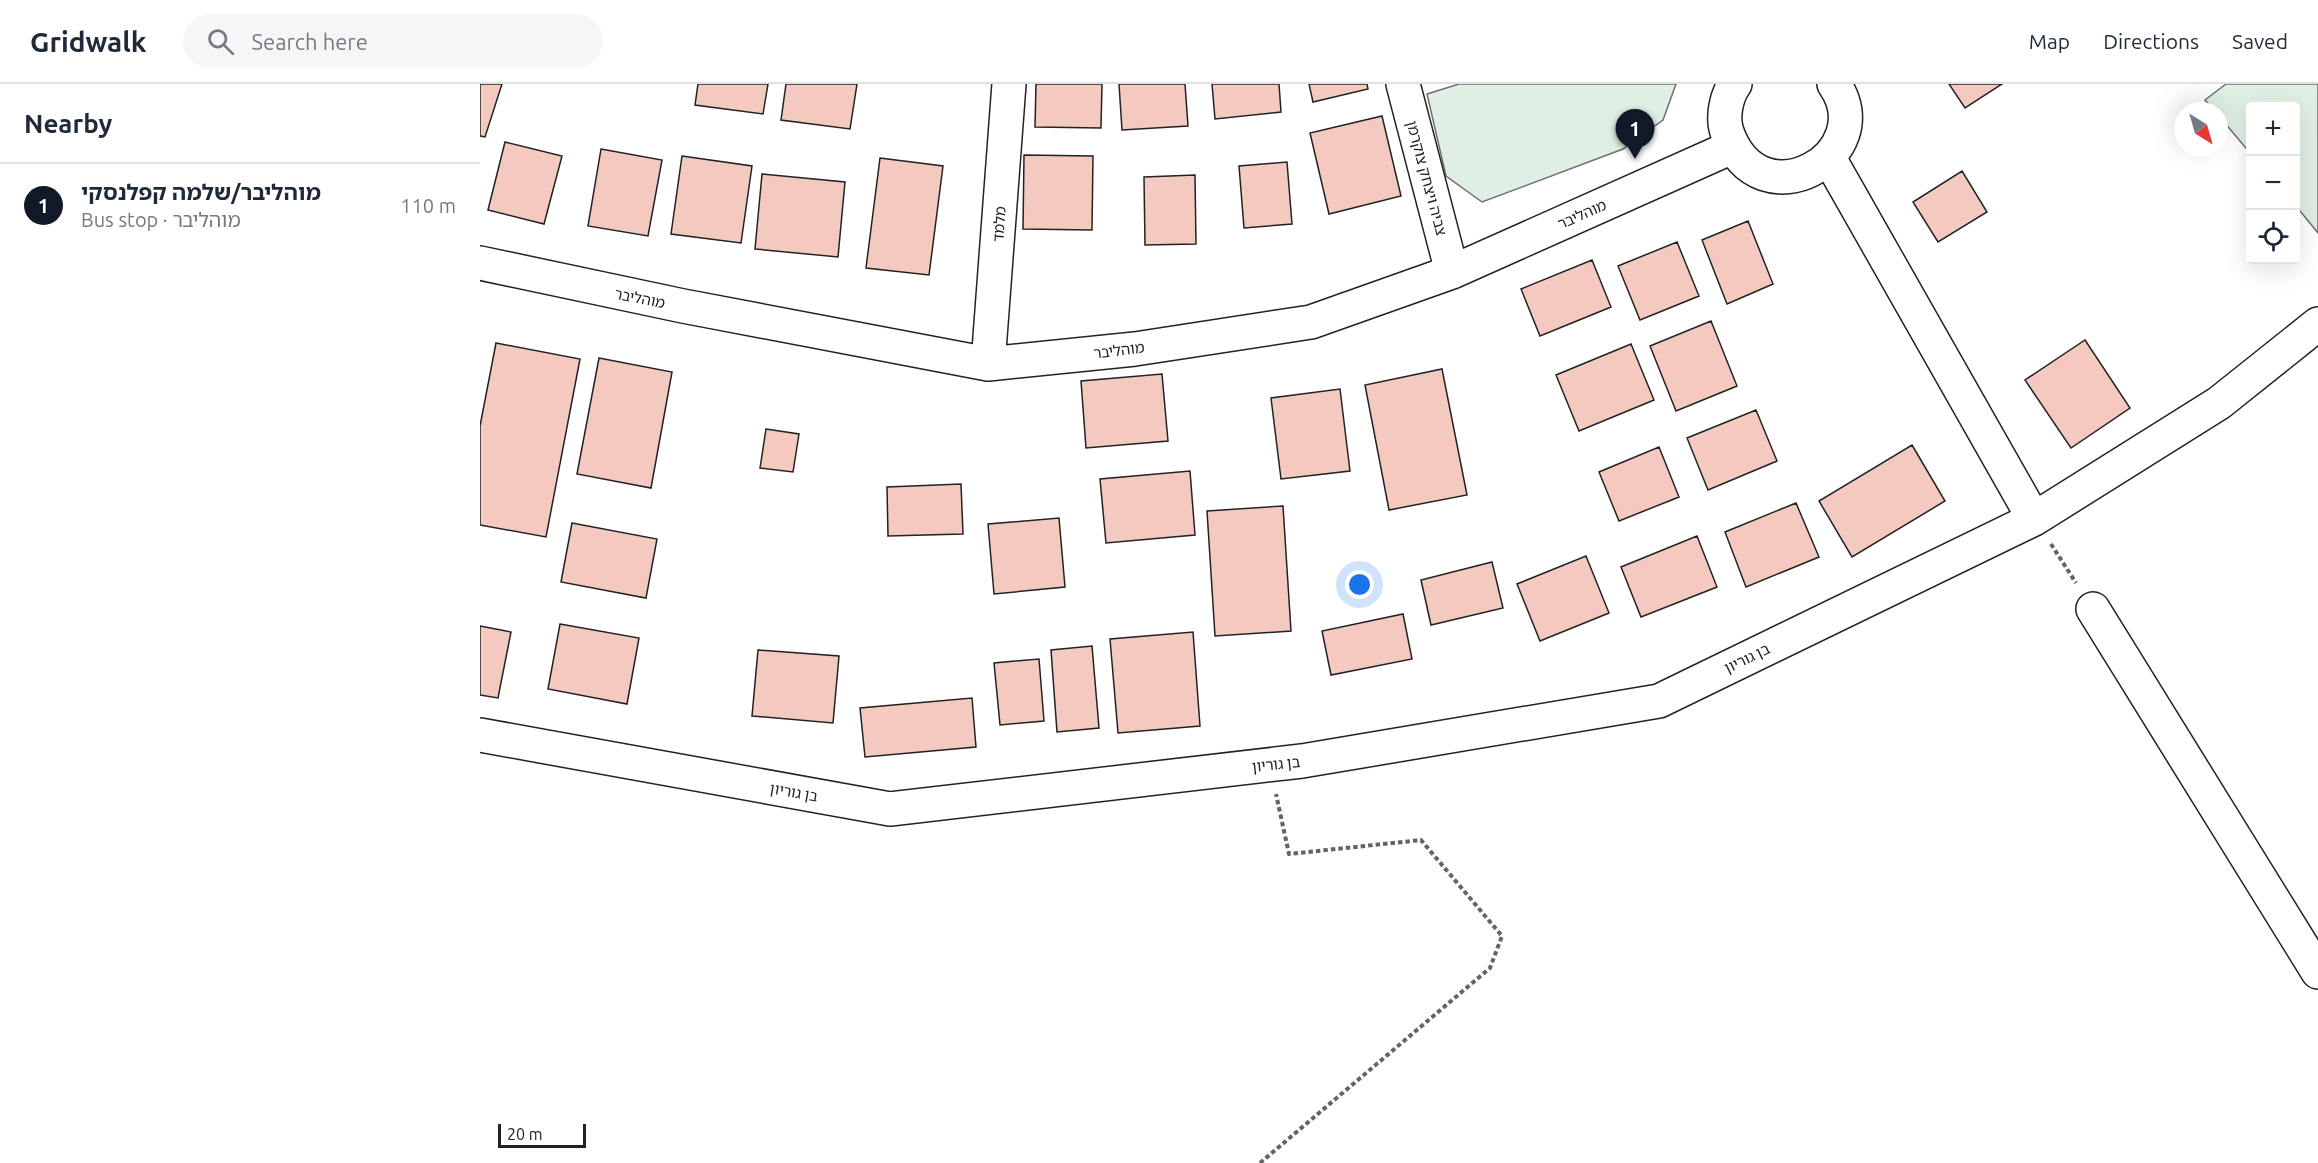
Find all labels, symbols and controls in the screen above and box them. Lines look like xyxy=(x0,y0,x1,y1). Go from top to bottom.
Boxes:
search box xyxy=(183,14,603,68)
icon: search xyxy=(204,25,237,58)
text: Gridwalk xyxy=(30,26,147,57)
text: Search here xyxy=(252,29,368,54)
text: Map xyxy=(2029,29,2070,53)
text: Directions xyxy=(2103,29,2199,53)
text: Saved xyxy=(2232,29,2288,53)
north arrow xyxy=(2174,102,2228,156)
map controls xyxy=(2246,102,2300,264)
button: + xyxy=(2246,102,2300,156)
text: Nearby xyxy=(24,109,112,138)
pin: 1 xyxy=(1616,110,1654,159)
street label: צביה ויצחק צוקרמן xyxy=(1403,119,1451,237)
button: − xyxy=(2246,156,2300,210)
text: מוהליבר/שלמה קפלנסקי xyxy=(81,179,321,204)
text: 1 xyxy=(38,194,49,217)
text: 110 m xyxy=(400,194,456,217)
street label: מוהליבר xyxy=(1555,196,1609,232)
street label: מלמד xyxy=(989,205,1009,242)
text: Bus stop · מוהליבר xyxy=(81,208,241,231)
button: locate xyxy=(2246,210,2300,264)
street label: מוהליבר xyxy=(613,285,667,311)
street label: מוהליבר xyxy=(1093,338,1146,362)
your location xyxy=(1345,570,1374,599)
street label: בן גוריון xyxy=(1721,640,1773,676)
street label: בן גוריון xyxy=(1251,753,1301,775)
street label: בן גוריון xyxy=(769,779,820,805)
scale bar xyxy=(498,1121,586,1148)
text: 20 m xyxy=(507,1125,543,1143)

